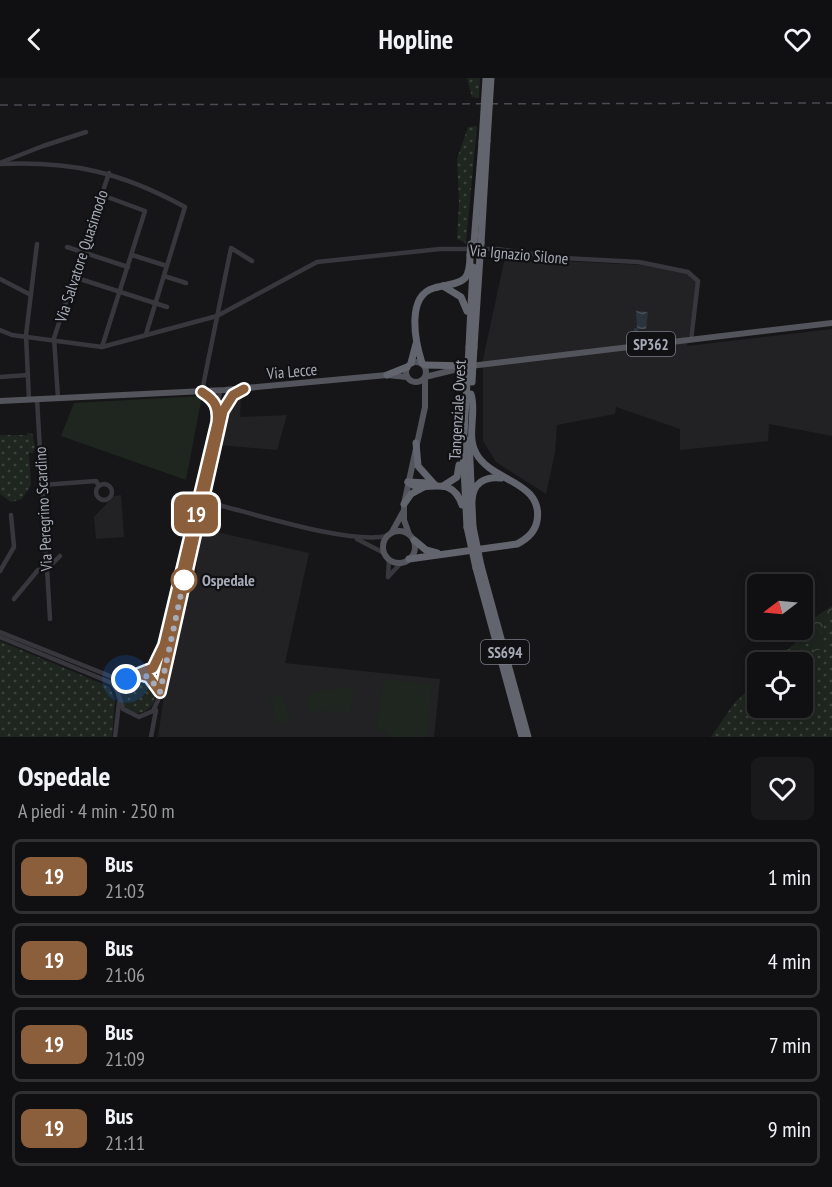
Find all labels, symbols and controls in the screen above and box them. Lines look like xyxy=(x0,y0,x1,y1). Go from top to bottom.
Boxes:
text: Hopline xyxy=(379,22,453,56)
icon: back xyxy=(18,23,51,56)
icon: heart xyxy=(781,23,814,56)
street label: Via Salvatore Quasimodo xyxy=(50,187,112,326)
street label: Via Ignazio Silone xyxy=(468,240,569,268)
road number: SP362 xyxy=(627,332,675,356)
street label: Via Lecce xyxy=(265,359,318,383)
street label: Tangenziale Ovest xyxy=(444,359,470,461)
street label: Via Peregrino Scardino xyxy=(30,446,56,573)
line badge: 19 xyxy=(169,494,223,534)
text: 19 xyxy=(186,501,206,528)
marker: Ospedale xyxy=(171,567,197,593)
place label: Ospedale xyxy=(202,570,255,590)
north arrow xyxy=(747,574,813,640)
map controls xyxy=(747,574,813,718)
road number: SS694 xyxy=(481,640,529,664)
button: locate xyxy=(747,652,813,718)
your location xyxy=(111,664,141,694)
text: Ospedale xyxy=(18,757,111,794)
button: heart xyxy=(751,757,814,820)
text: A piedi · 4 min · 250 m xyxy=(18,798,174,824)
text: Bus xyxy=(105,850,133,878)
text: 19 xyxy=(44,863,64,890)
text: 1 min xyxy=(768,863,811,891)
text: 21:03 xyxy=(105,878,145,904)
text: Bus xyxy=(105,934,133,962)
text: 19 xyxy=(44,947,64,974)
text: 4 min xyxy=(768,947,811,975)
text: 21:06 xyxy=(105,962,145,988)
text: Bus xyxy=(105,1018,133,1046)
text: 19 xyxy=(44,1031,64,1058)
text: 7 min xyxy=(769,1031,811,1059)
text: 21:09 xyxy=(105,1046,145,1072)
text: Bus xyxy=(105,1102,133,1130)
text: 19 xyxy=(44,1115,64,1142)
text: 9 min xyxy=(768,1115,811,1143)
text: 21:11 xyxy=(105,1130,145,1156)

